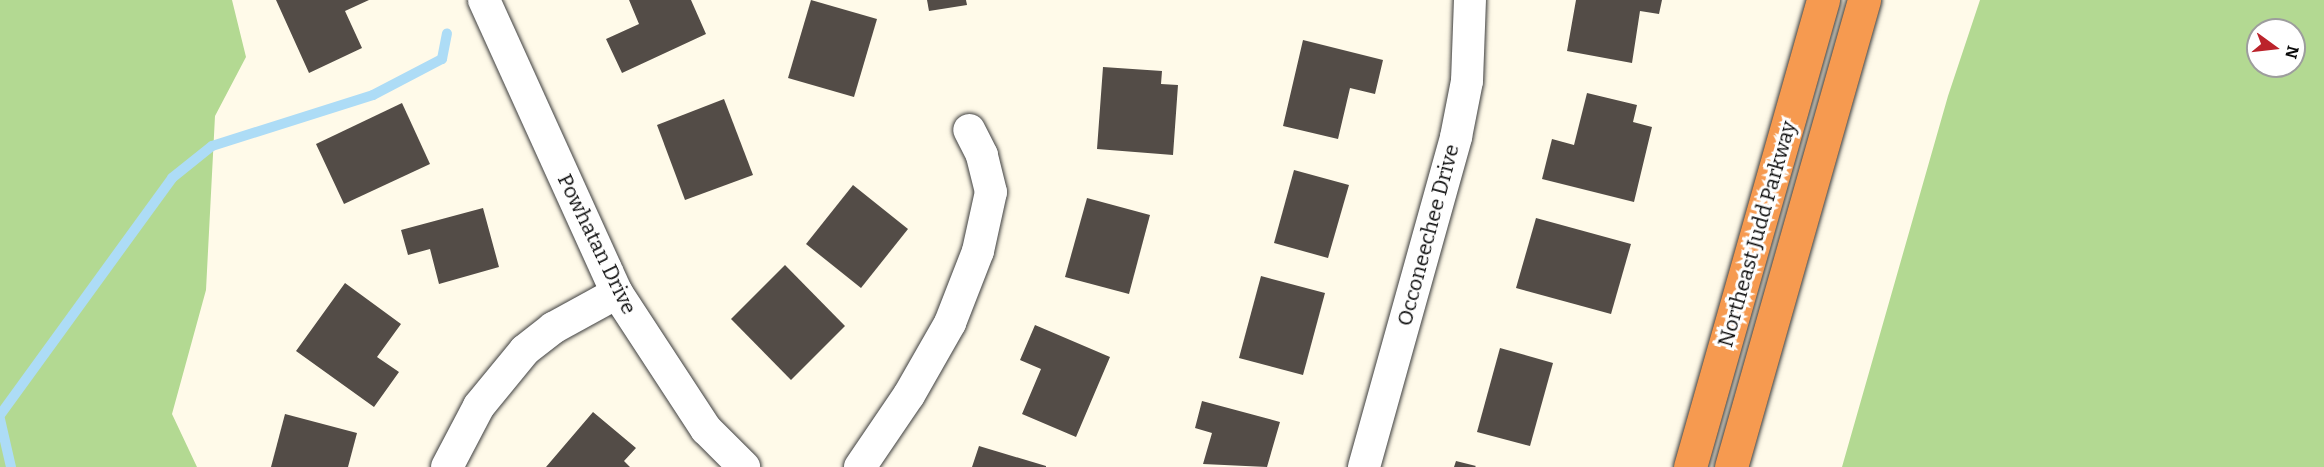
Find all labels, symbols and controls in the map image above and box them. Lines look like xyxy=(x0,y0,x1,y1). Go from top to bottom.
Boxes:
north arrow xyxy=(2246,18,2306,78)
text: N xyxy=(2281,44,2303,61)
street label: Northeast Judd Parkway xyxy=(1713,118,1801,350)
street label: Occoneechee Drive xyxy=(1392,141,1464,329)
street label: Powhatan Drive xyxy=(552,170,642,318)

